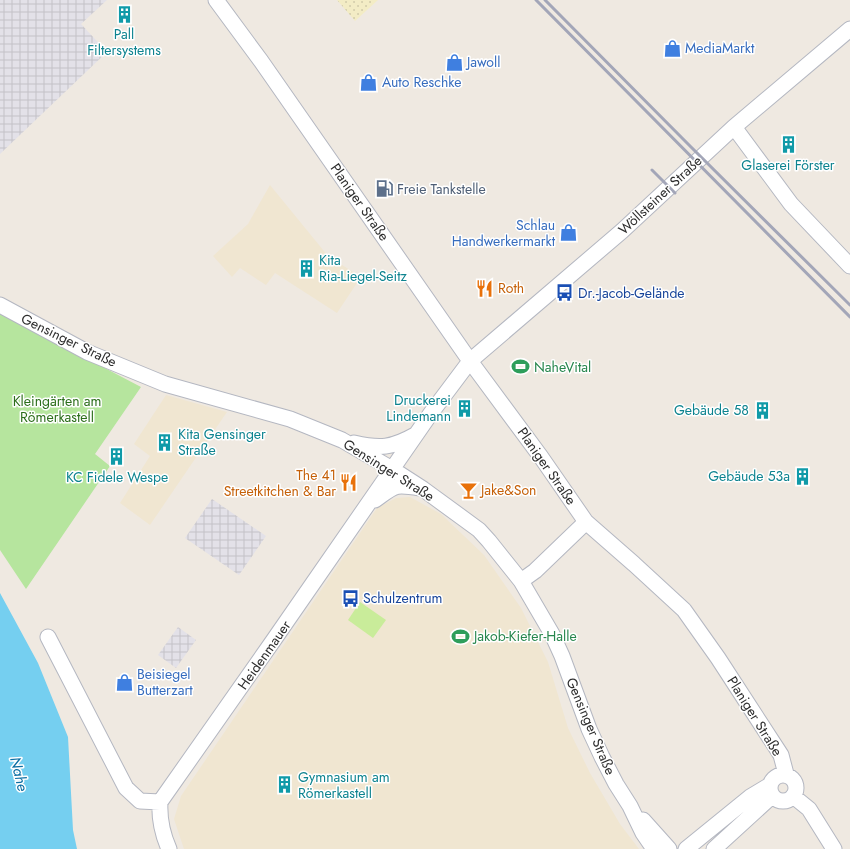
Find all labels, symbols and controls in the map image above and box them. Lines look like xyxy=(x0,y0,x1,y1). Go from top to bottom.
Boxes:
building icon: Pall Filtersystems xyxy=(114,4,134,24)
place label: Pall Filtersystems xyxy=(87,24,161,60)
shop icon: MediaMarkt xyxy=(662,38,682,58)
place label: MediaMarkt xyxy=(685,38,755,58)
shop icon: Jawoll xyxy=(444,52,464,72)
place label: Jawoll xyxy=(465,52,500,72)
shop icon: Auto Reschke xyxy=(359,72,379,92)
place label: Auto Reschke xyxy=(382,72,461,92)
building icon: Glaserei Förster xyxy=(778,135,798,155)
street label: Wöllsteiner Straße xyxy=(614,151,706,239)
place label: Glaserei Förster xyxy=(741,155,835,175)
street label: Planiger Straße xyxy=(326,159,394,245)
fuel station icon: Freie Tankstelle xyxy=(374,179,394,199)
place label: Freie Tankstelle xyxy=(397,179,486,199)
place label: Schlau Handwerkermarkt xyxy=(452,215,556,251)
shop icon: Schlau Handwerkermarkt xyxy=(558,223,578,243)
place label: Kita Ria-Liegel-Seitz xyxy=(319,250,408,286)
building icon: Kita Ria-Liegel-Seitz xyxy=(296,258,316,278)
restaurant icon: Roth xyxy=(475,278,495,298)
place label: Roth xyxy=(498,278,524,298)
bus stop icon: Dr.-Jacob-Gelände xyxy=(555,283,575,303)
place label: Dr.-Jacob-Gelände xyxy=(578,283,685,303)
street label: Gensinger Straße xyxy=(18,308,120,372)
sports icon: NaheVital xyxy=(511,357,531,377)
place label: NaheVital xyxy=(534,357,591,377)
place label: Druckerei Lindemann xyxy=(386,390,451,426)
park label: Kleingärten am Römerkastell xyxy=(13,391,101,427)
building icon: Druckerei Lindemann xyxy=(454,398,474,418)
place label: Gebäude 58 xyxy=(674,400,749,420)
building icon: Gebäude 58 xyxy=(752,400,772,420)
street label: Planiger Straße xyxy=(513,423,581,509)
place label: Kita Gensinger Straße xyxy=(178,424,266,460)
building icon: Kita Gensinger Straße xyxy=(155,432,175,452)
street label: Gensinger Straße xyxy=(340,434,438,506)
building icon: KC Fidele Wespe xyxy=(107,447,127,467)
place label: The 41 Streetkitchen & Bar xyxy=(224,465,336,501)
place label: Gebäude 53a xyxy=(708,466,790,486)
building icon: Gebäude 53a xyxy=(793,466,813,486)
place label: KC Fidele Wespe xyxy=(66,467,168,487)
restaurant icon: The 41 Streetkitchen & Bar xyxy=(339,473,359,493)
bar icon: Jake&Son xyxy=(458,480,478,500)
place label: Jake&Son xyxy=(479,480,536,500)
bus stop icon: Schulzentrum xyxy=(340,588,360,608)
place label: Schulzentrum xyxy=(363,588,443,608)
street label: Heidenmauer xyxy=(233,616,295,694)
sports icon: Jakob-Kiefer-Halle xyxy=(451,626,471,646)
place label: Jakob-Kiefer-Halle xyxy=(472,626,577,646)
place label: Beisiegel Butterzart xyxy=(137,664,193,700)
shop icon: Beisiegel Butterzart xyxy=(114,672,134,692)
street label: Planiger Straße xyxy=(723,672,787,760)
street label: Gensinger Straße xyxy=(561,674,621,778)
water label: Nahe xyxy=(4,754,34,794)
place label: Gymnasium am Römerkastell xyxy=(298,767,390,803)
building icon: Gymnasium am Römerkastell xyxy=(275,775,295,795)

